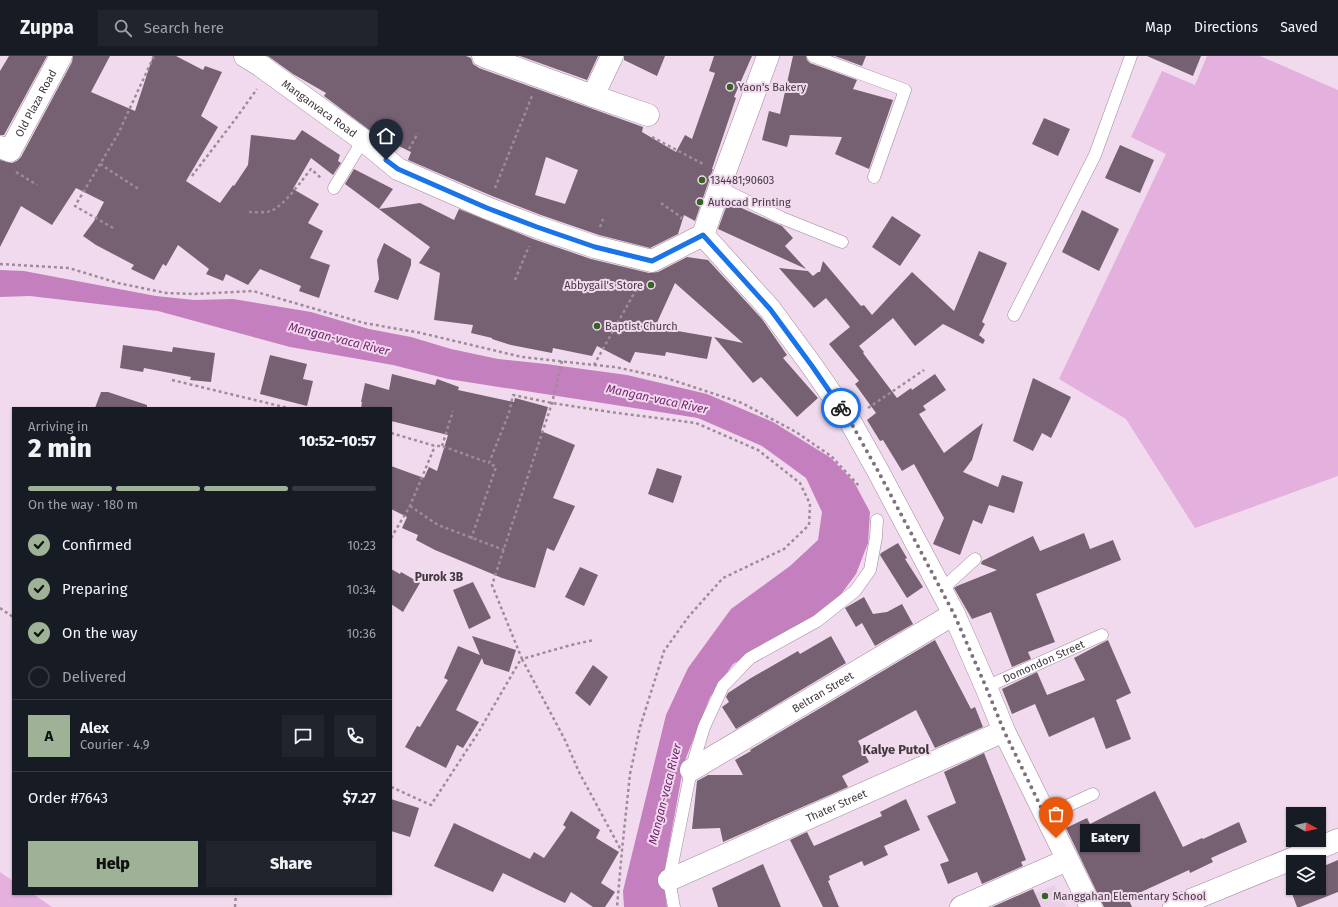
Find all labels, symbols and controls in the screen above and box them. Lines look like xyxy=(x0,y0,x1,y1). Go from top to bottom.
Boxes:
search box xyxy=(98,10,378,46)
text: Zuppa xyxy=(20,16,74,39)
icon: search xyxy=(112,17,134,39)
text: Search here xyxy=(144,19,224,37)
text: Map xyxy=(1145,19,1172,36)
text: Directions xyxy=(1194,19,1258,36)
text: Saved xyxy=(1280,19,1318,36)
street label: Old Plaza Road xyxy=(12,67,59,139)
street label: Manganvaca Road xyxy=(279,77,359,140)
place label: Yaon's Bakery xyxy=(738,81,807,94)
marker: Yaon's Bakery xyxy=(725,82,735,92)
pin xyxy=(369,119,403,160)
icon: home xyxy=(375,125,397,147)
place label: 134481;90603 xyxy=(710,174,774,187)
marker: 134481;90603 xyxy=(697,175,707,185)
place label: Autocad Printing xyxy=(708,196,791,209)
marker: Autocad Printing xyxy=(695,197,705,207)
place label: Abbygail's Store xyxy=(564,279,643,292)
marker: Abbygail's Store xyxy=(646,280,656,290)
water label: Mangan-vaca River xyxy=(287,320,391,358)
place label: Baptist Church xyxy=(605,320,678,333)
marker: Baptist Church xyxy=(592,321,602,331)
water label: Mangan-vaca River xyxy=(605,381,709,417)
courier xyxy=(821,388,861,428)
icon: bike xyxy=(830,397,852,419)
text: Arriving in xyxy=(28,419,88,434)
text: 10:52–10:57 xyxy=(299,432,376,450)
text: 2 min xyxy=(28,433,92,464)
text: On the way · 180 m xyxy=(28,497,138,512)
icon: check xyxy=(28,534,50,556)
text: Confirmed xyxy=(62,536,132,554)
text: 10:23 xyxy=(347,538,376,553)
district label: Purok 3B xyxy=(415,570,464,584)
icon: check xyxy=(28,578,50,600)
text: Preparing xyxy=(62,580,127,598)
text: 10:34 xyxy=(347,582,376,597)
icon: check xyxy=(28,622,50,644)
text: On the way xyxy=(62,624,137,642)
text: 10:36 xyxy=(346,626,376,641)
street label: Domondon Street xyxy=(1001,637,1086,685)
text: Delivered xyxy=(62,668,126,686)
street label: Beltran Street xyxy=(790,669,856,715)
button: chat xyxy=(282,715,324,757)
button: phone xyxy=(334,715,376,757)
text: Alex xyxy=(80,719,109,737)
text: A xyxy=(45,727,53,745)
text: Courier · 4.9 xyxy=(80,737,150,752)
water label: Mangan-vaca River xyxy=(646,742,684,846)
district label: Kalye Putol xyxy=(863,742,930,757)
street label: Thater Street xyxy=(804,786,869,825)
text: Order #7643 xyxy=(28,789,108,807)
text: $7.27 xyxy=(343,789,376,807)
pin xyxy=(1039,797,1073,838)
icon: bag xyxy=(1045,803,1067,825)
north arrow xyxy=(1286,807,1326,847)
map controls xyxy=(1286,807,1326,895)
callout: Eatery xyxy=(1080,824,1140,852)
text: Eatery xyxy=(1091,830,1129,845)
button: Help xyxy=(28,841,198,887)
button: Share xyxy=(206,841,376,887)
button: layers xyxy=(1286,855,1326,895)
place label: Manggahan Elementary School xyxy=(1053,890,1206,903)
marker: Manggahan Elementary School xyxy=(1040,891,1050,901)

